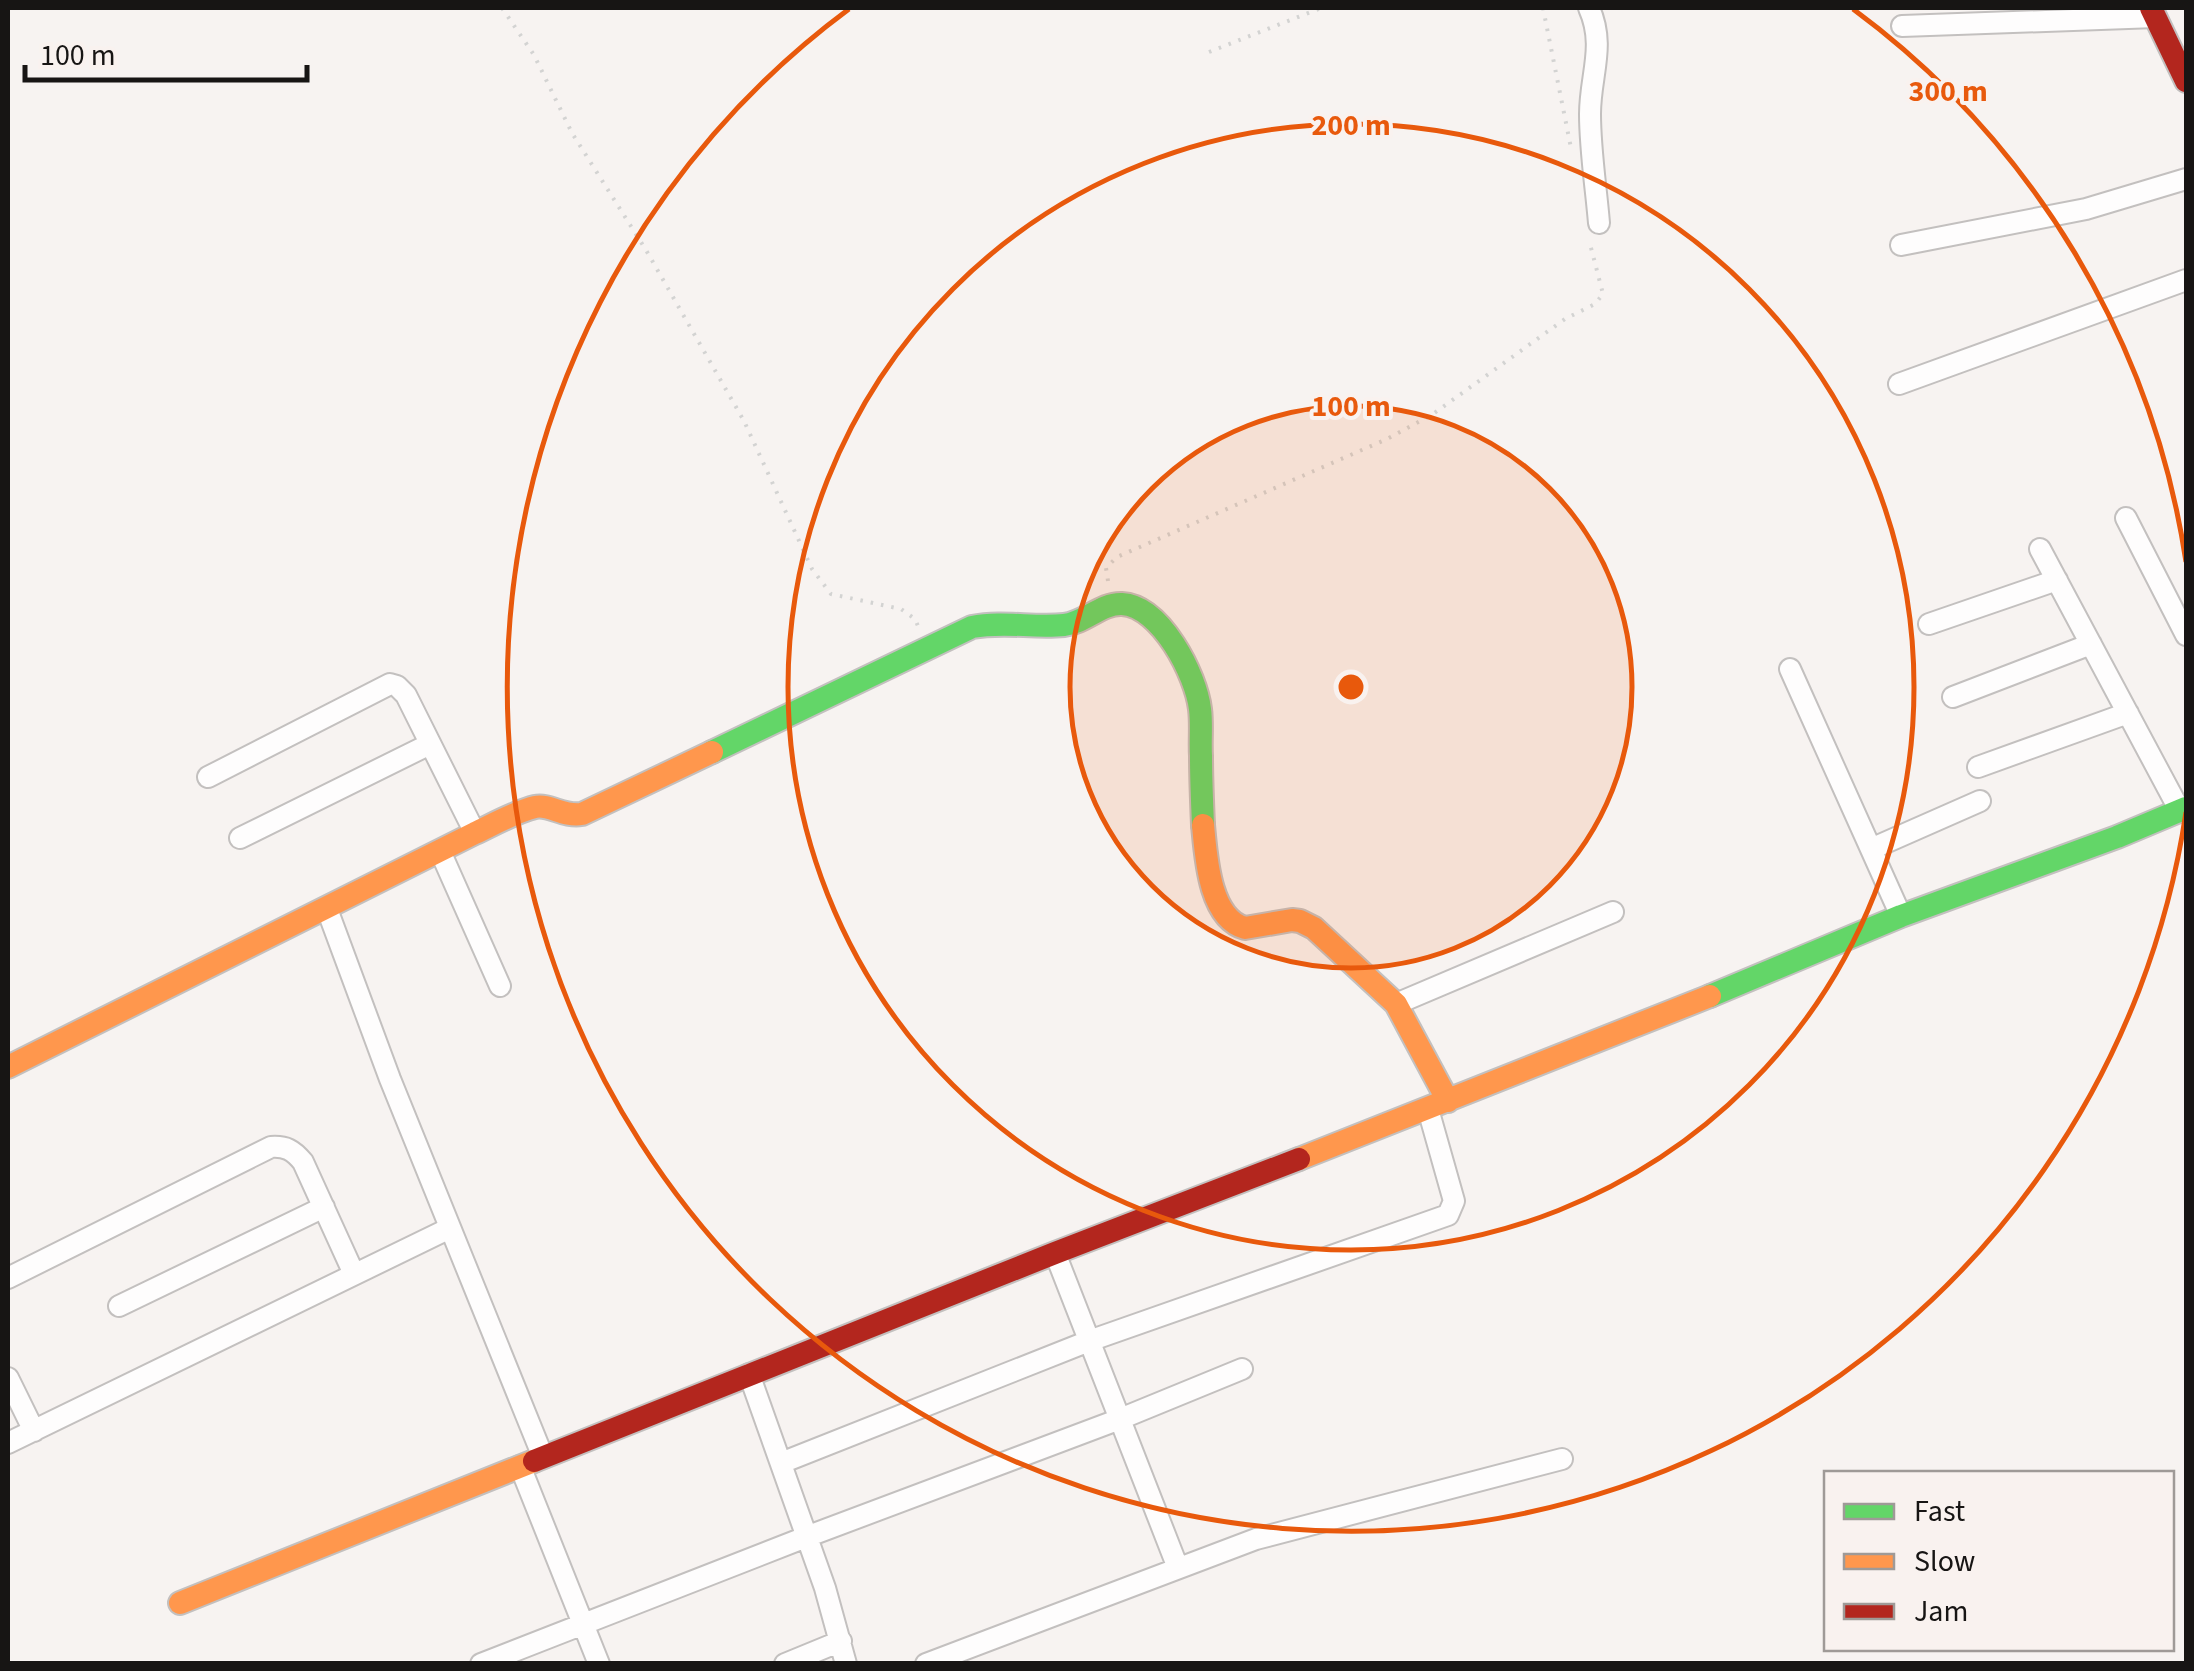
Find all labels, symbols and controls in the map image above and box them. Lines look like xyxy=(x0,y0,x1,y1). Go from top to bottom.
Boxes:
scale bar xyxy=(25,20,308,82)
text: 100 m xyxy=(40,34,116,77)
text: 300 m xyxy=(1908,70,1988,113)
text: 200 m xyxy=(1311,104,1391,147)
text: 100 m xyxy=(1311,385,1391,428)
centre of rings xyxy=(1333,669,1369,705)
legend xyxy=(1824,1471,2174,1651)
text: Fast xyxy=(1914,1490,1965,1533)
text: Slow xyxy=(1914,1540,1975,1583)
text: Jam xyxy=(1914,1590,1968,1633)

